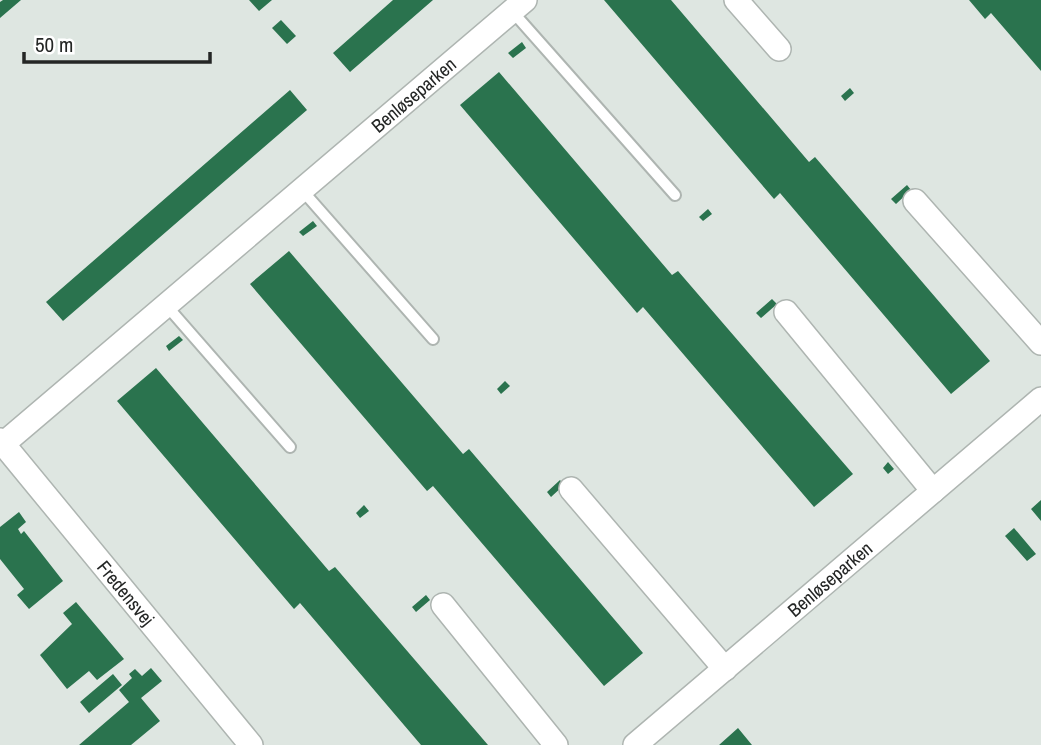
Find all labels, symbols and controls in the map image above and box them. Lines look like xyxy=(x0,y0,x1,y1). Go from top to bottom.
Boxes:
scale bar xyxy=(24,21,210,65)
text: 50 m xyxy=(35,30,73,59)
street label: Benløseparken xyxy=(366,51,462,138)
street label: Benløseparken xyxy=(782,535,878,623)
street label: Fredensvej xyxy=(91,555,160,631)

